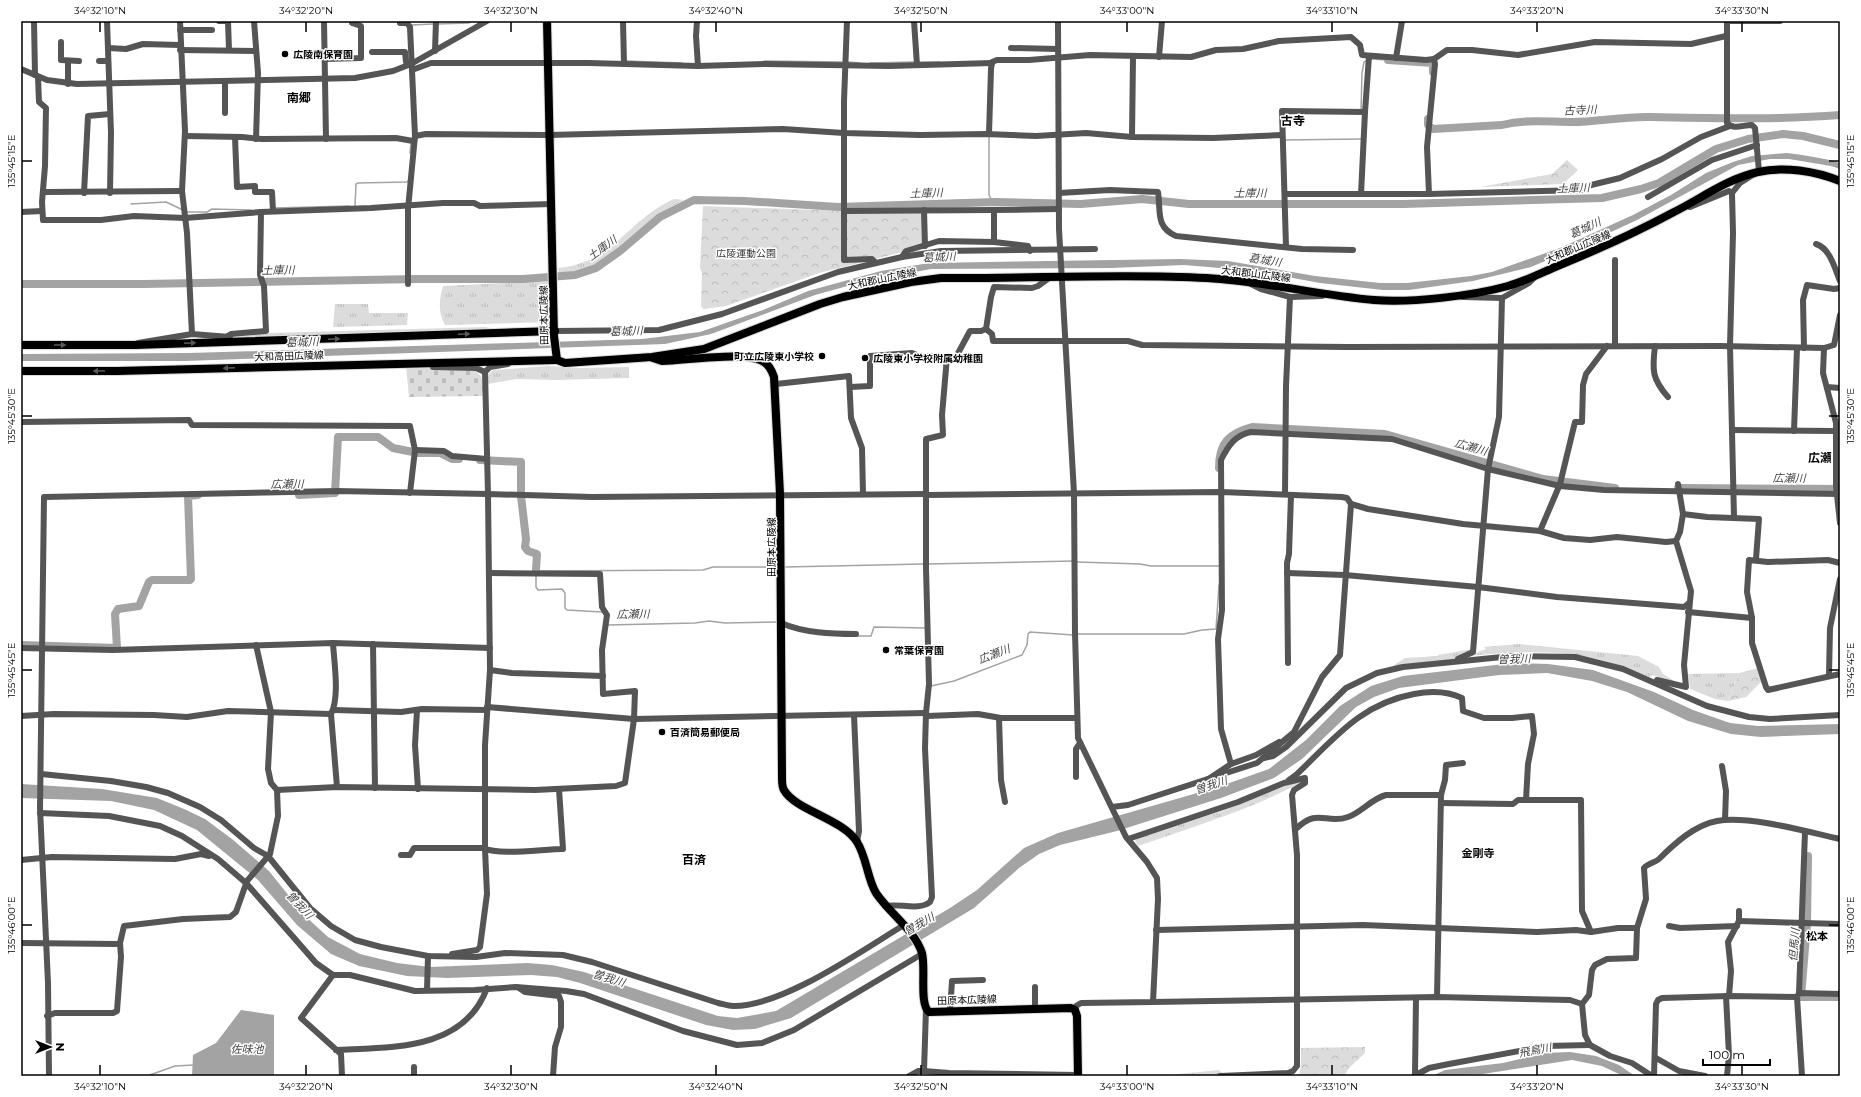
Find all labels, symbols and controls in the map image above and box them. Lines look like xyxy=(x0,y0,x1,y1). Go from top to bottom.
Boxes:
text: 34°32'10"N xyxy=(74,4,126,17)
text: 34°32'20"N xyxy=(279,4,333,17)
text: 34°32'30"N xyxy=(484,4,538,17)
text: 34°32'40"N xyxy=(689,4,743,17)
text: 34°32'50"N xyxy=(894,4,948,17)
text: 34°33'00"N xyxy=(1100,4,1154,17)
text: 34°33'10"N xyxy=(1306,4,1358,17)
text: 34°33'20"N xyxy=(1510,4,1564,17)
text: 34°33'30"N xyxy=(1715,4,1769,17)
place label: 広陵南保育園 xyxy=(293,48,353,61)
marker: 広陵南保育園 xyxy=(280,49,290,59)
district label: 南郷 xyxy=(287,90,311,105)
water label: 古寺川 xyxy=(1563,102,1598,118)
district label: 古寺 xyxy=(1281,113,1305,128)
text: 135°45'15"E xyxy=(5,134,18,187)
text: 135°45'15"E xyxy=(1844,134,1857,187)
water label: 土庫川 xyxy=(1556,180,1591,196)
water label: 土庫川 xyxy=(909,185,944,201)
water label: 土庫川 xyxy=(1234,186,1267,200)
water label: 葛城川 xyxy=(1567,214,1604,241)
street label: 大和郡山広陵線 xyxy=(1543,227,1613,267)
water label: 土庫川 xyxy=(585,232,620,263)
park label: 広陵運動公園 xyxy=(716,247,776,260)
water label: 葛城川 xyxy=(922,249,957,265)
water label: 葛城川 xyxy=(1248,251,1283,270)
water label: 土庫川 xyxy=(261,263,296,277)
street label: 大和郡山広陵線 xyxy=(1220,263,1292,285)
street label: 大和郡山広陵線 xyxy=(846,265,918,293)
street label: 田原本広陵線 xyxy=(537,285,551,345)
water label: 葛城川 xyxy=(609,323,644,339)
one-way arrow xyxy=(458,331,470,338)
water label: 葛城川 xyxy=(285,334,320,350)
one-way arrow xyxy=(328,336,341,342)
one-way arrow xyxy=(184,340,197,346)
one-way arrow xyxy=(54,342,67,348)
street label: 大和高田広陵線 xyxy=(254,348,324,364)
place label: 町立広陵東小学校 xyxy=(734,350,814,363)
marker: 町立広陵東小学校 xyxy=(817,351,827,361)
place label: 広陵東小学校附属幼稚園 xyxy=(873,352,983,365)
marker: 広陵東小学校附属幼稚園 xyxy=(860,353,870,363)
one-way arrow xyxy=(222,365,235,371)
one-way arrow xyxy=(92,368,105,374)
text: 135°45'30"E xyxy=(5,388,18,444)
text: 135°45'30"E xyxy=(1844,388,1857,444)
water label: 広瀬川 xyxy=(1453,436,1490,459)
district label: 広瀬 xyxy=(1808,450,1832,465)
water label: 広瀬川 xyxy=(1772,471,1807,485)
water label: 広瀬川 xyxy=(271,477,304,491)
street label: 田原本広陵線 xyxy=(765,517,778,577)
water label: 広瀬川 xyxy=(616,607,651,621)
water label: 広瀬川 xyxy=(976,641,1013,666)
text: 135°45'45"E xyxy=(5,642,18,698)
text: 135°45'45"E xyxy=(1844,642,1857,698)
place label: 常葉保育園 xyxy=(894,644,944,657)
marker: 常葉保育園 xyxy=(881,645,891,655)
water label: 曽我川 xyxy=(1497,651,1532,667)
place label: 百済簡易郵便局 xyxy=(670,726,740,739)
marker: 百済簡易郵便局 xyxy=(657,727,667,737)
water label: 曽我川 xyxy=(1193,773,1230,797)
district label: 金剛寺 xyxy=(1462,846,1495,860)
district label: 百済 xyxy=(682,852,706,867)
water label: 曽我川 xyxy=(284,888,317,923)
text: 135°46'00"E xyxy=(5,896,18,953)
text: 135°46'00"E xyxy=(1844,896,1857,953)
water label: 曽我川 xyxy=(901,909,938,938)
water label: 但馬川 xyxy=(1786,927,1802,962)
district label: 松本 xyxy=(1806,929,1828,943)
water label: 曽我川 xyxy=(591,966,628,990)
street label: 田原本広陵線 xyxy=(937,992,997,1008)
north arrow xyxy=(30,1027,70,1067)
water label: 飛鳥川 xyxy=(1517,1040,1554,1060)
scale bar xyxy=(1703,1041,1770,1067)
water label: 佐味池 xyxy=(231,1042,264,1056)
text: N xyxy=(53,1043,67,1051)
text: 100 m xyxy=(1709,1047,1745,1062)
text: 34°32'10"N xyxy=(74,1080,126,1093)
text: 34°32'20"N xyxy=(279,1080,333,1093)
text: 34°32'30"N xyxy=(484,1080,538,1093)
text: 34°32'40"N xyxy=(689,1080,743,1093)
text: 34°32'50"N xyxy=(894,1080,948,1093)
text: 34°33'00"N xyxy=(1100,1080,1154,1093)
text: 34°33'10"N xyxy=(1306,1080,1358,1093)
text: 34°33'20"N xyxy=(1510,1080,1564,1093)
text: 34°33'30"N xyxy=(1715,1080,1769,1093)

